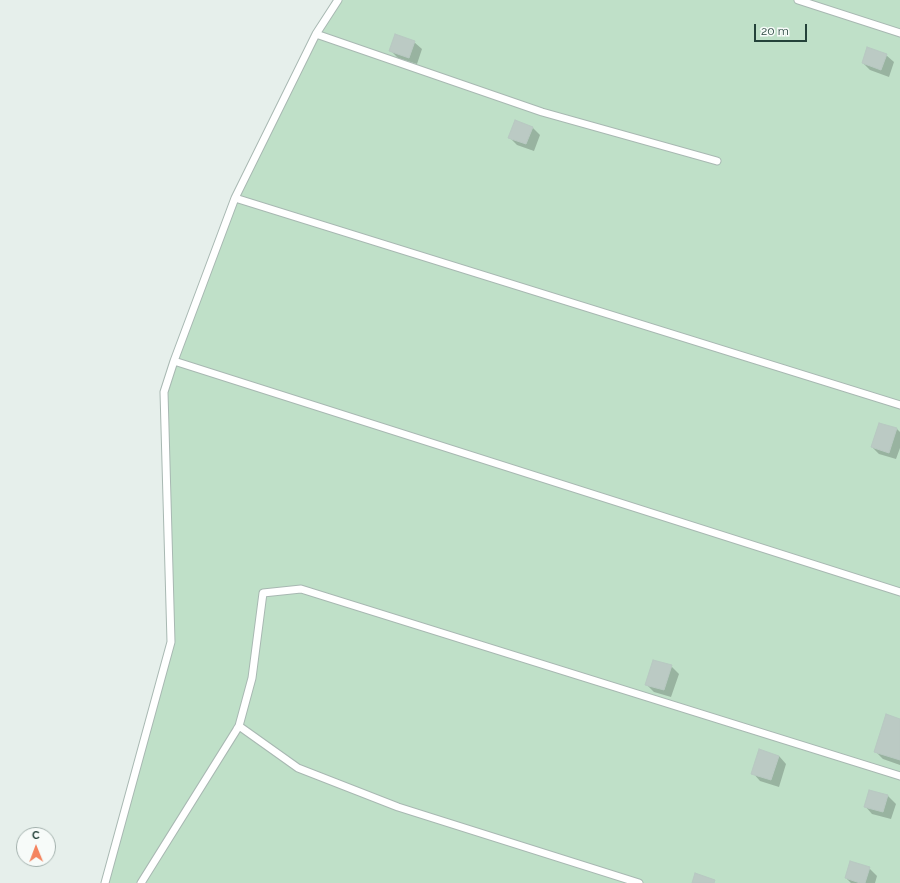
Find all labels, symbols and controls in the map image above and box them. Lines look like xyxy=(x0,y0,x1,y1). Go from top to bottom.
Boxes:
scale bar xyxy=(756,16,809,42)
text: 20 m xyxy=(761,24,789,38)
north arrow xyxy=(16,827,56,867)
text: С xyxy=(32,829,40,842)

